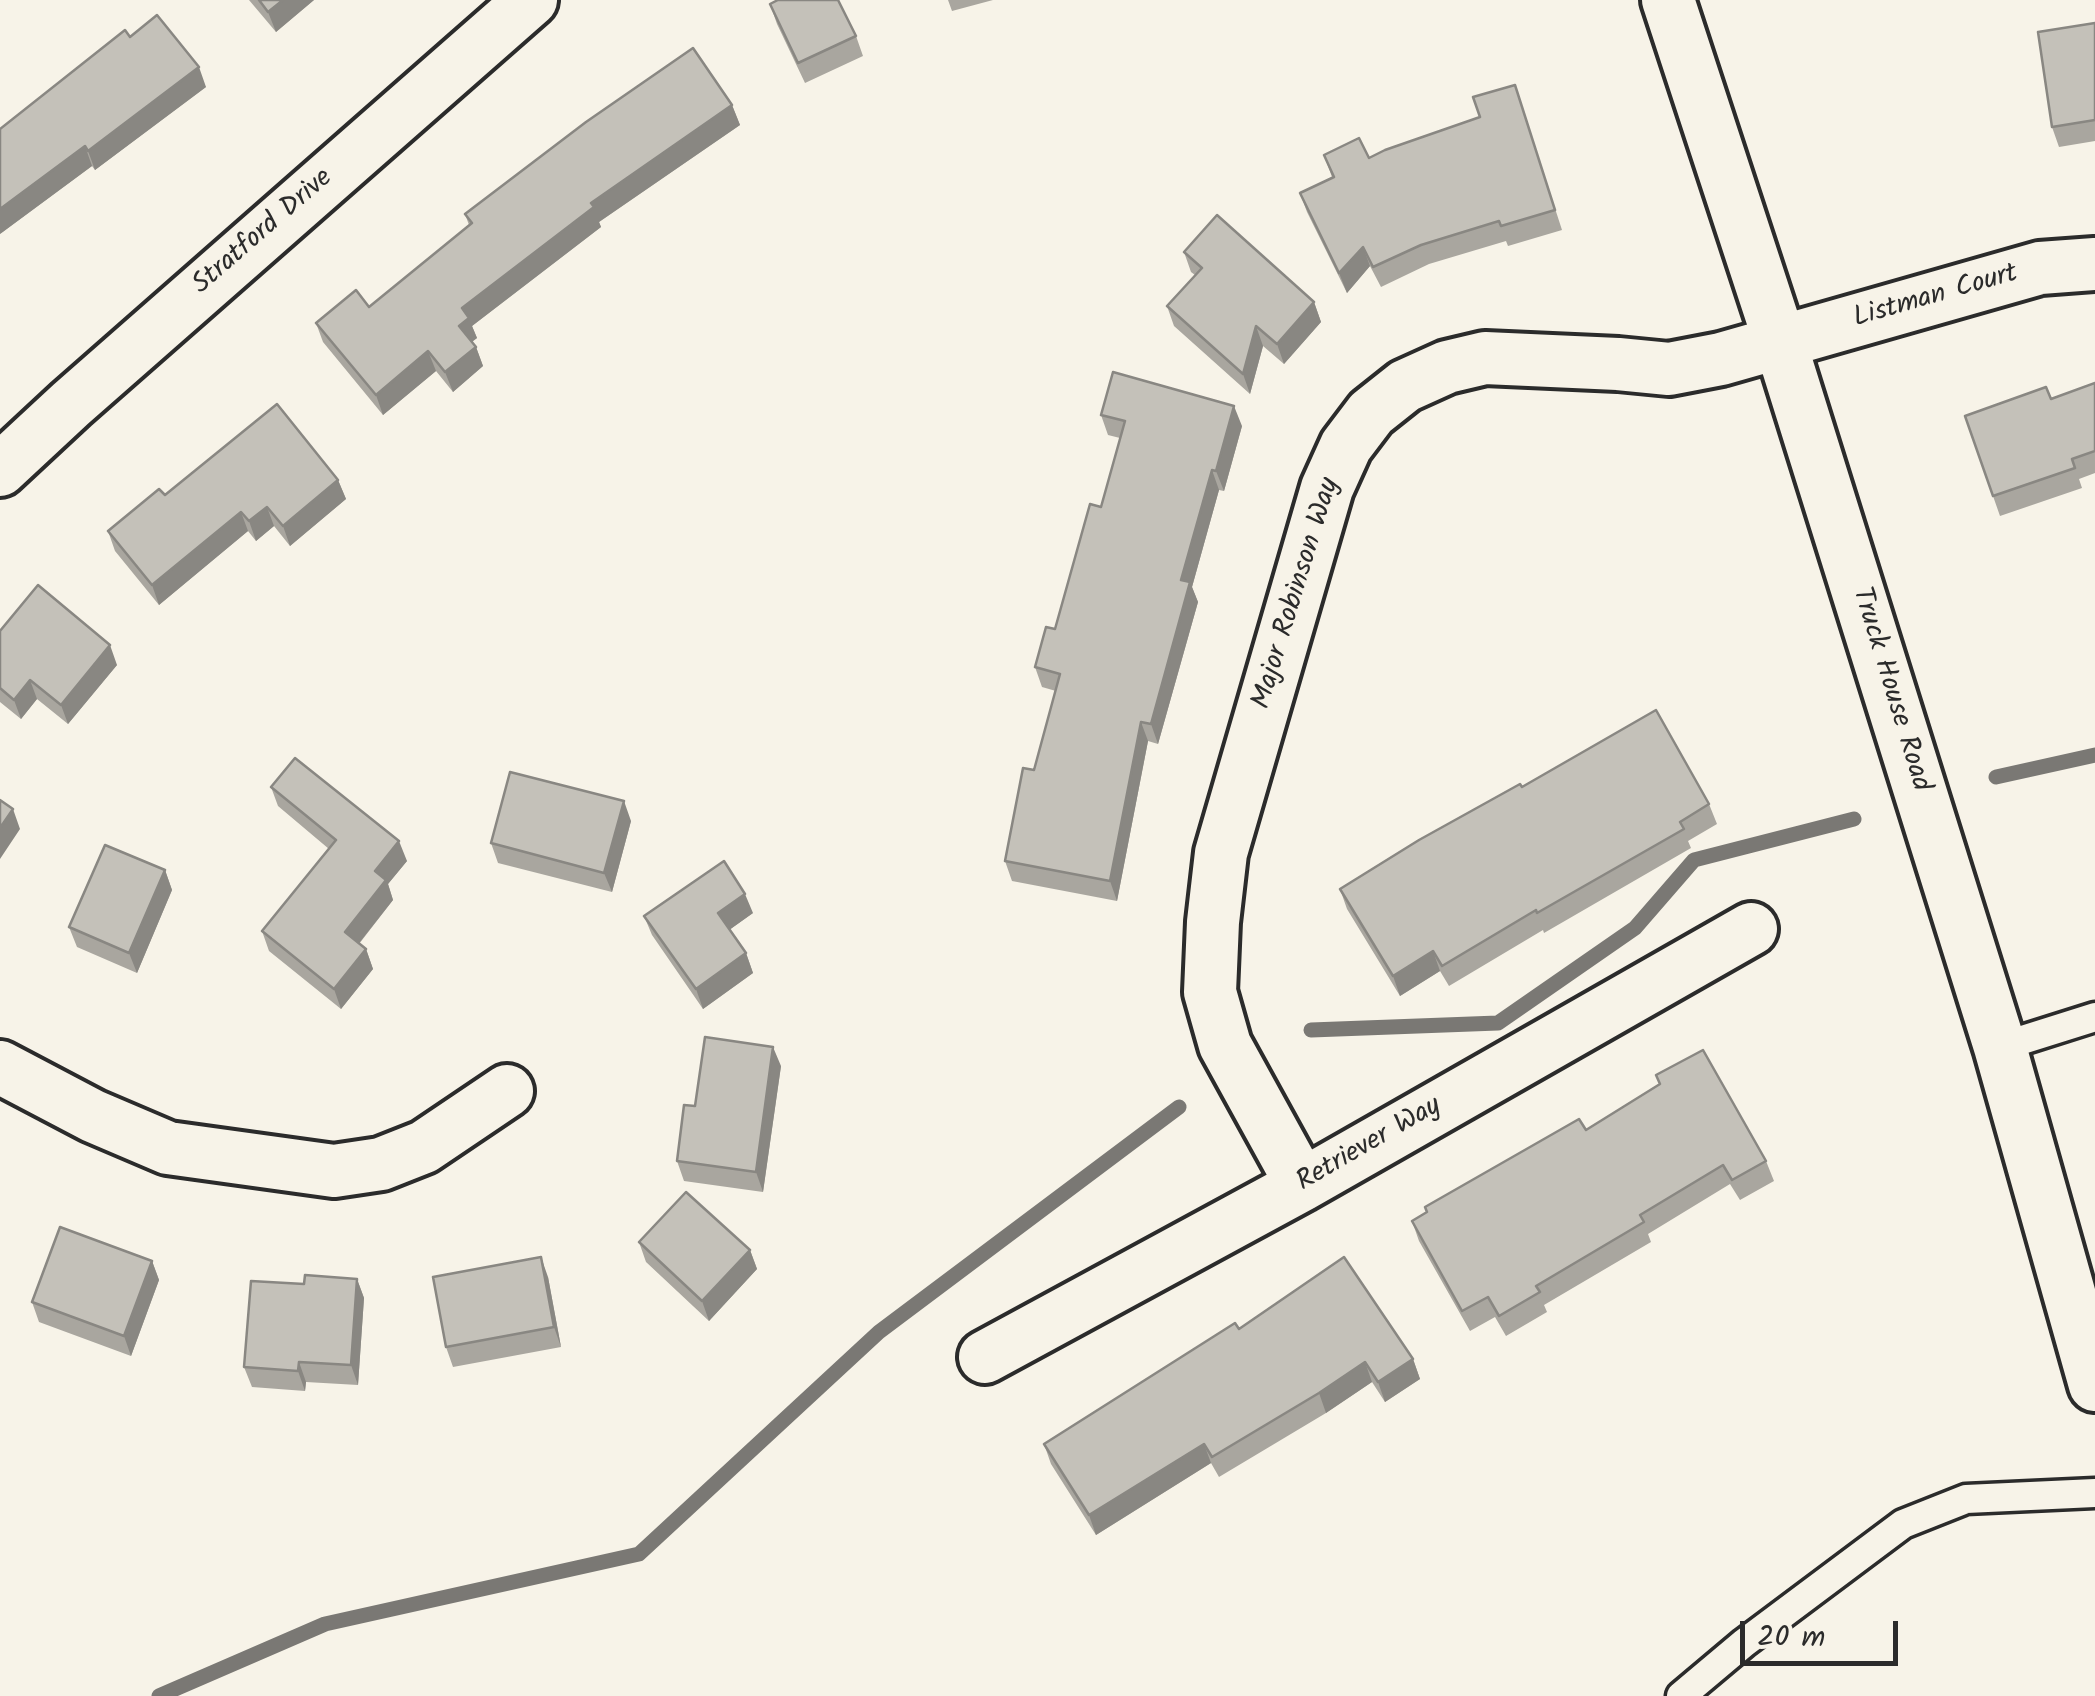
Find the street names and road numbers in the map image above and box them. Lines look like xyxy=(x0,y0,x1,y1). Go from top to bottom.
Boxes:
street label: Stratford Drive xyxy=(187,163,341,303)
street label: Listman Court xyxy=(1850,259,2022,337)
street label: Major Robinson Way xyxy=(1247,474,1349,714)
street label: Truck House Road xyxy=(1842,584,1936,796)
street label: Retriever Way xyxy=(1292,1091,1448,1201)

